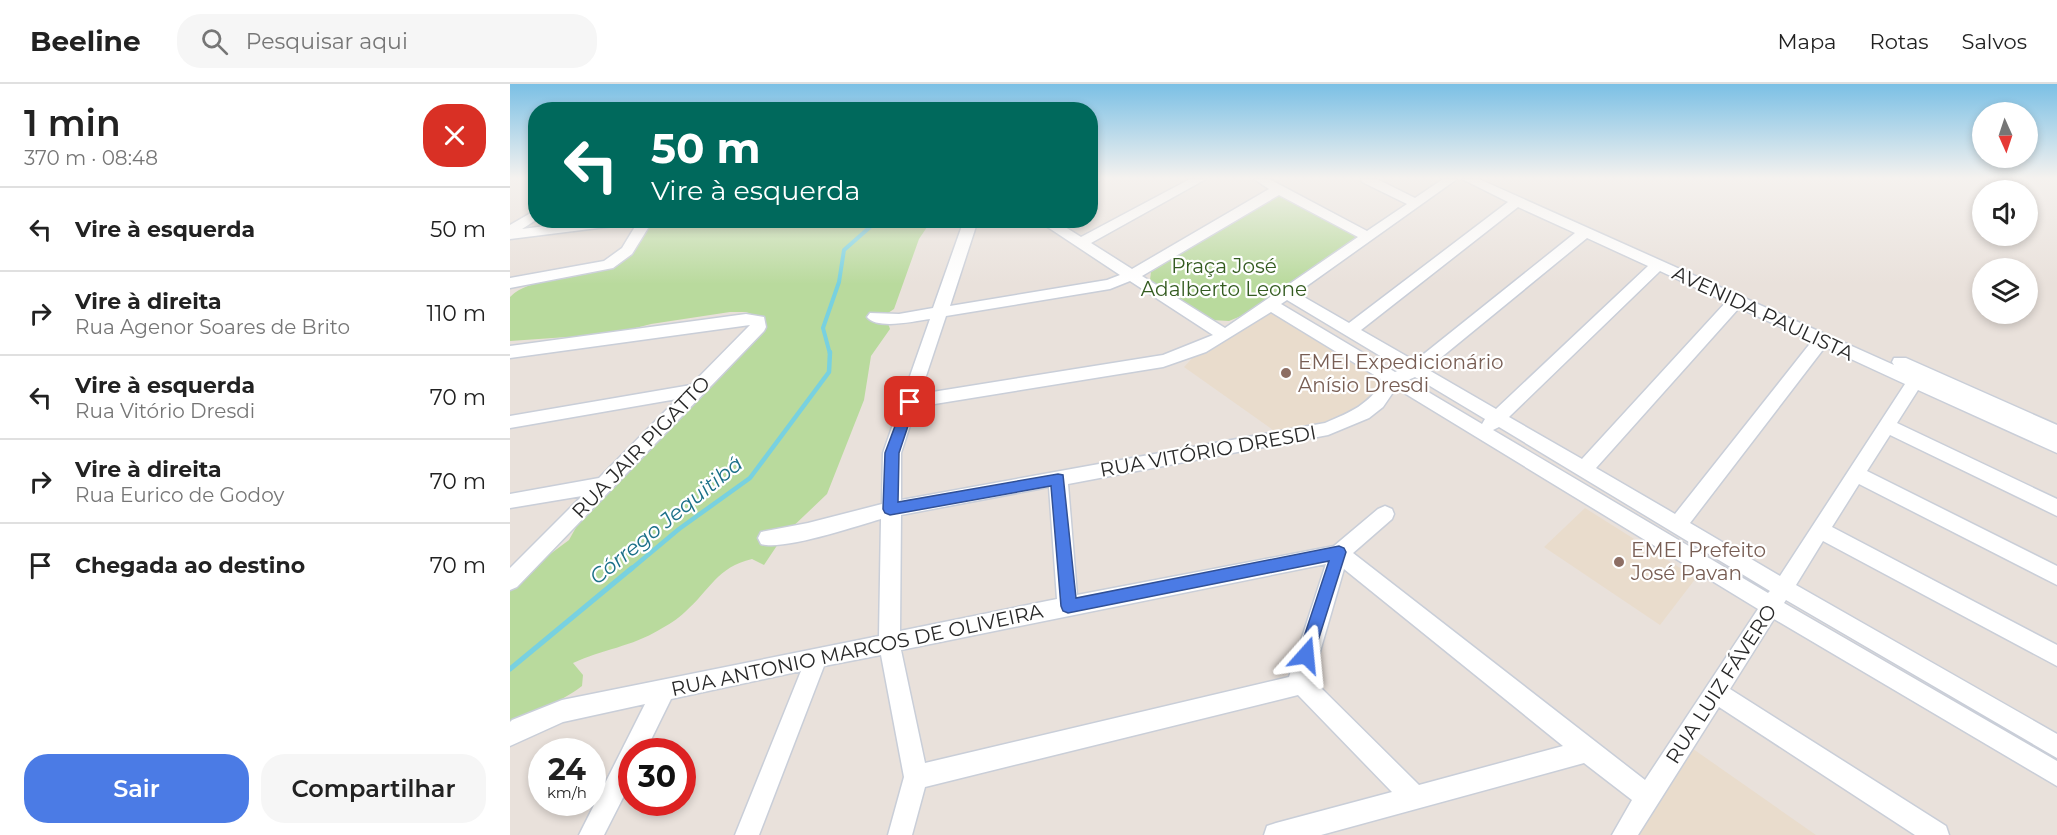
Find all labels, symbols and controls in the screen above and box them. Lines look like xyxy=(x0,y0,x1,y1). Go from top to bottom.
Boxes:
search box xyxy=(177,14,597,68)
text: Beeline xyxy=(30,24,141,58)
icon: search xyxy=(198,25,231,58)
text: Pesquisar aqui xyxy=(246,28,408,55)
text: Mapa xyxy=(1777,29,1836,54)
text: Rotas xyxy=(1869,29,1929,54)
text: Salvos xyxy=(1962,29,2027,54)
text: 1 min xyxy=(24,101,121,145)
north arrow xyxy=(1972,102,2038,168)
map controls xyxy=(1972,102,2038,324)
button: close xyxy=(423,104,486,167)
text: 50 m xyxy=(651,122,760,174)
icon: left xyxy=(552,126,630,204)
text: 370 m · 08:48 xyxy=(24,146,158,170)
text: Vire à esquerda xyxy=(651,174,860,207)
button: sound xyxy=(1972,180,2038,246)
icon: left xyxy=(24,213,57,246)
text: Vire à esquerda xyxy=(75,216,255,243)
text: 50 m xyxy=(430,216,486,243)
park label: Praça José Adalberto Leone xyxy=(1141,254,1307,301)
button: layers xyxy=(1972,258,2038,324)
street label: AVENIDA PAULISTA xyxy=(1669,260,1858,366)
text: Vire à direita xyxy=(75,288,222,315)
icon: right xyxy=(24,297,57,330)
text: 110 m xyxy=(426,300,486,327)
text: Rua Agenor Soares de Brito xyxy=(75,315,350,339)
place label: EMEI Expedicionário Anísio Dresdi xyxy=(1298,350,1504,397)
marker: EMEI Expedicionário Anísio Dresdi xyxy=(1279,366,1293,380)
street label: RUA JAIR PIGATTO xyxy=(567,371,715,523)
text: Vire à esquerda xyxy=(75,372,255,399)
pin xyxy=(884,376,935,427)
icon: left xyxy=(24,381,57,414)
text: 70 m xyxy=(430,384,486,411)
icon: arrive xyxy=(893,385,926,418)
text: Rua Vitório Dresdi xyxy=(75,399,255,423)
street label: RUA VITÓRIO DRESDI xyxy=(1098,420,1318,482)
water label: Córrego Jequitibá xyxy=(584,451,748,589)
text: Vire à direita xyxy=(75,456,222,483)
icon: right xyxy=(24,465,57,498)
text: 70 m xyxy=(430,468,486,495)
text: Rua Eurico de Godoy xyxy=(75,483,284,507)
place label: EMEI Prefeito José Pavan xyxy=(1630,538,1766,585)
icon: arrive xyxy=(24,549,57,582)
text: Chegada ao destino xyxy=(75,552,305,579)
text: 70 m xyxy=(430,552,486,579)
marker: EMEI Prefeito José Pavan xyxy=(1612,555,1626,569)
street label: RUA ANTONIO MARCOS DE OLIVEIRA xyxy=(669,599,1046,701)
street label: RUA LUIZ FÁVERO xyxy=(1661,600,1781,768)
position arrow xyxy=(1274,623,1338,687)
speed limit sign: 30 xyxy=(618,738,696,816)
text: 24 xyxy=(548,751,586,788)
button: Sair xyxy=(24,754,249,823)
button: Compartilhar xyxy=(261,754,486,823)
text: km/h xyxy=(547,783,587,802)

